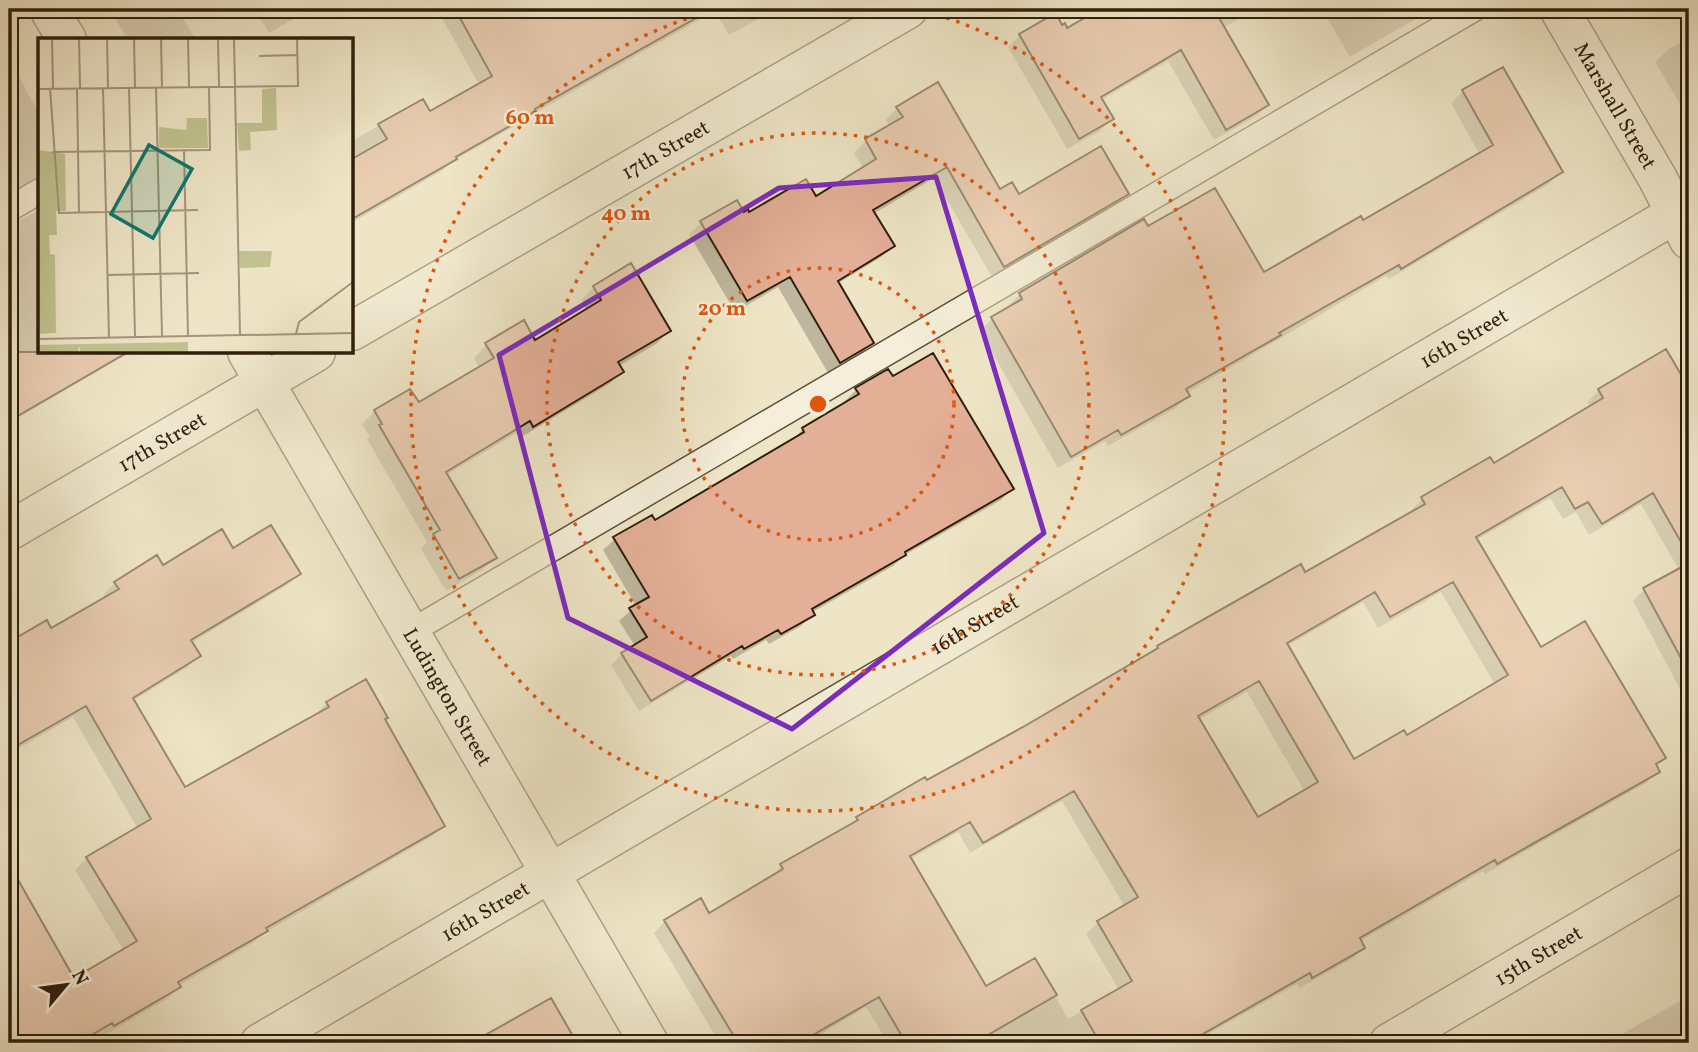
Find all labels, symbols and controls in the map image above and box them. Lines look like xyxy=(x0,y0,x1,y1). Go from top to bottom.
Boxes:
inset map xyxy=(38,38,354,354)
street label: Marshall Street xyxy=(1566,38,1663,175)
text: 60 m xyxy=(506,104,554,133)
street label: 17th Street xyxy=(617,114,715,188)
text: 40 m xyxy=(601,200,651,229)
text: 20 m xyxy=(698,295,746,324)
street label: 16th Street xyxy=(1415,302,1514,377)
centre of rings xyxy=(806,392,830,416)
street label: 17th Street xyxy=(113,406,212,480)
street label: 16th Street xyxy=(926,589,1025,663)
street label: Ludington Street xyxy=(395,623,498,772)
street label: 16th Street xyxy=(436,875,536,950)
street label: 15th Street xyxy=(1490,920,1588,994)
north arrow xyxy=(32,950,102,1020)
text: N xyxy=(64,965,94,990)

